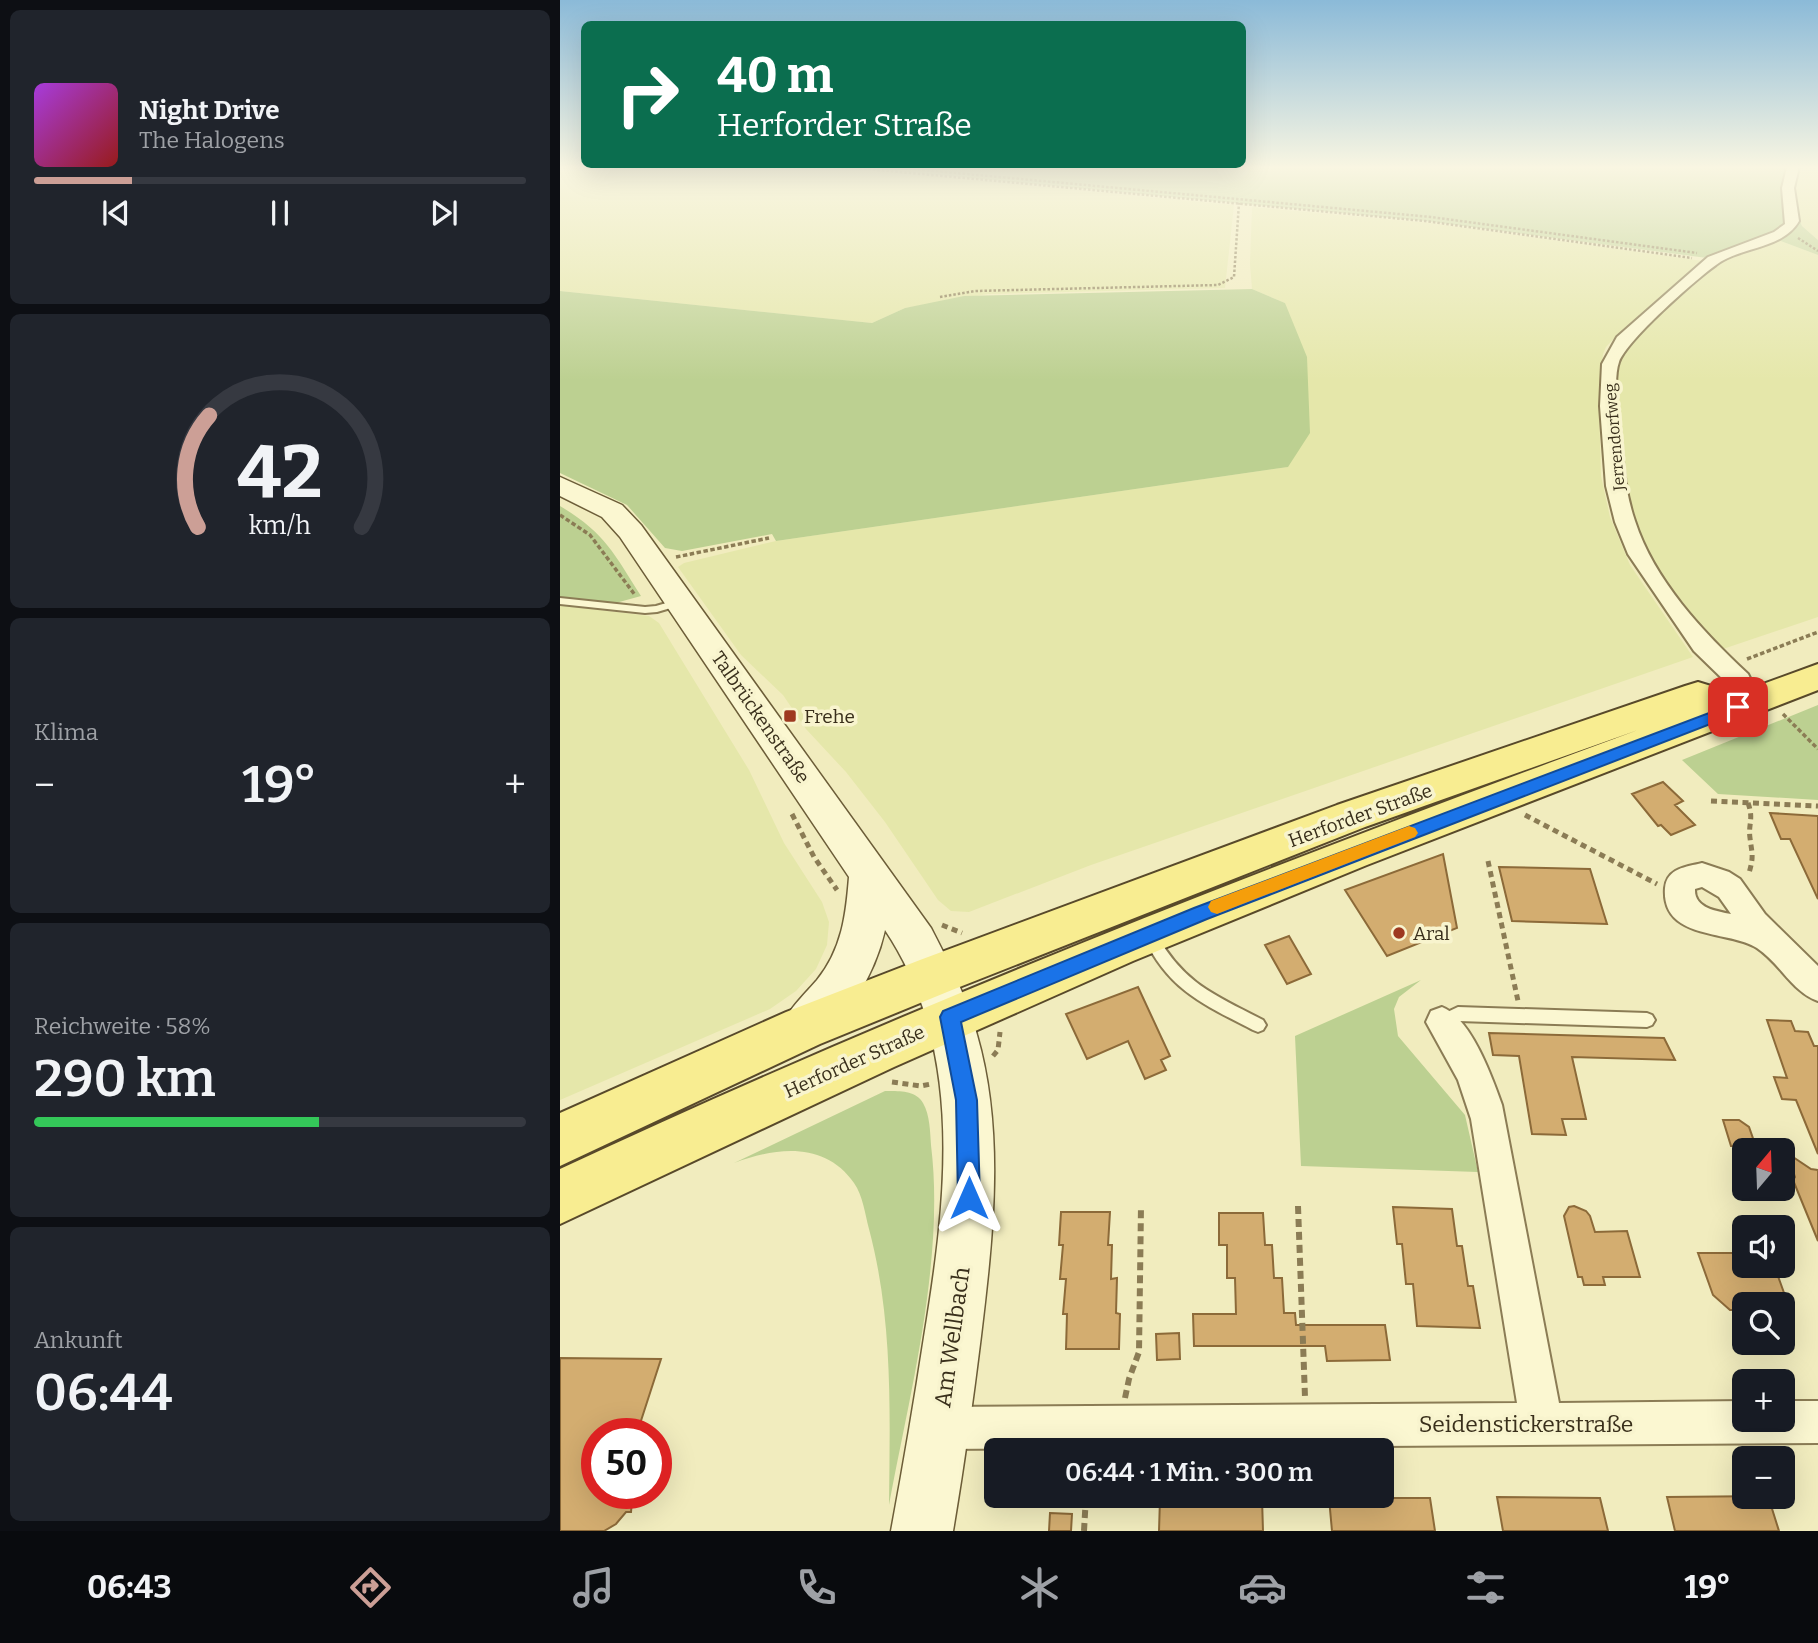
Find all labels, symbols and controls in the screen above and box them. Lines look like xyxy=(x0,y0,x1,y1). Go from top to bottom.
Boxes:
text: 40 m xyxy=(717,46,834,105)
icon: right xyxy=(602,49,693,140)
text: Night Drive xyxy=(139,95,280,126)
text: Herforder Straße xyxy=(717,106,972,144)
text: The Halogens xyxy=(139,126,285,154)
icon: previous xyxy=(97,194,135,232)
icon: pause xyxy=(261,194,299,232)
icon: next xyxy=(425,194,463,232)
street label: Jerrendorfweg xyxy=(1600,382,1629,492)
text: 42 xyxy=(237,430,323,517)
text: km/h xyxy=(249,511,311,541)
street label: Talbrückenstraße xyxy=(707,647,815,788)
pin xyxy=(1708,677,1768,737)
icon: arrive xyxy=(1719,688,1757,726)
place label: Frehe xyxy=(804,705,855,728)
marker: Frehe xyxy=(782,708,798,724)
text: Klima xyxy=(34,718,98,746)
text: 19° xyxy=(242,753,317,816)
text: − xyxy=(34,762,55,808)
text: + xyxy=(504,762,526,808)
street label: Herforder Straße xyxy=(1285,779,1435,852)
place label: Aral xyxy=(1413,922,1450,945)
marker: Aral xyxy=(1391,925,1407,941)
text: Reichweite · 58% xyxy=(34,1012,211,1040)
street label: Herforder Straße xyxy=(780,1020,928,1103)
text: 290 km xyxy=(34,1047,216,1110)
north arrow xyxy=(1732,1138,1796,1200)
map controls xyxy=(1732,1138,1795,1509)
position arrow xyxy=(932,1161,1006,1235)
button: sound xyxy=(1732,1215,1795,1278)
street label: Am Wellbach xyxy=(928,1265,976,1409)
button: search xyxy=(1732,1292,1795,1355)
text: Ankunft xyxy=(34,1326,123,1354)
text: 06:44 xyxy=(34,1361,173,1424)
button: + xyxy=(1732,1369,1795,1432)
street label: Seidenstickerstraße xyxy=(1419,1410,1633,1438)
speed limit sign: 50 xyxy=(581,1418,672,1509)
button: − xyxy=(1732,1446,1795,1509)
text: 06:44 · 1 Min. · 300 m xyxy=(1065,1457,1313,1488)
icon: directions xyxy=(346,1563,395,1612)
icon: music xyxy=(569,1563,618,1612)
icon: phone xyxy=(792,1563,841,1612)
icon: climate xyxy=(1015,1563,1064,1612)
icon: car xyxy=(1238,1563,1287,1612)
icon: filters xyxy=(1461,1563,1510,1612)
text: 06:43 xyxy=(87,1568,172,1606)
text: 19° xyxy=(1684,1568,1731,1606)

